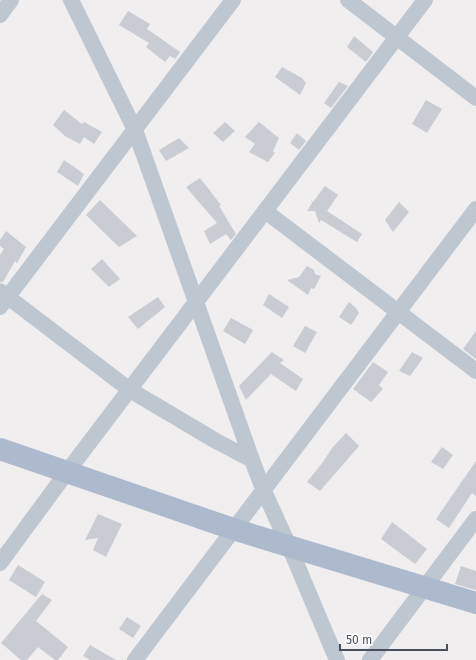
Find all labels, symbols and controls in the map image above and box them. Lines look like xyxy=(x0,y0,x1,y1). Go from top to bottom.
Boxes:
scale bar xyxy=(340,626,447,652)
text: 50 m xyxy=(346,633,372,647)

